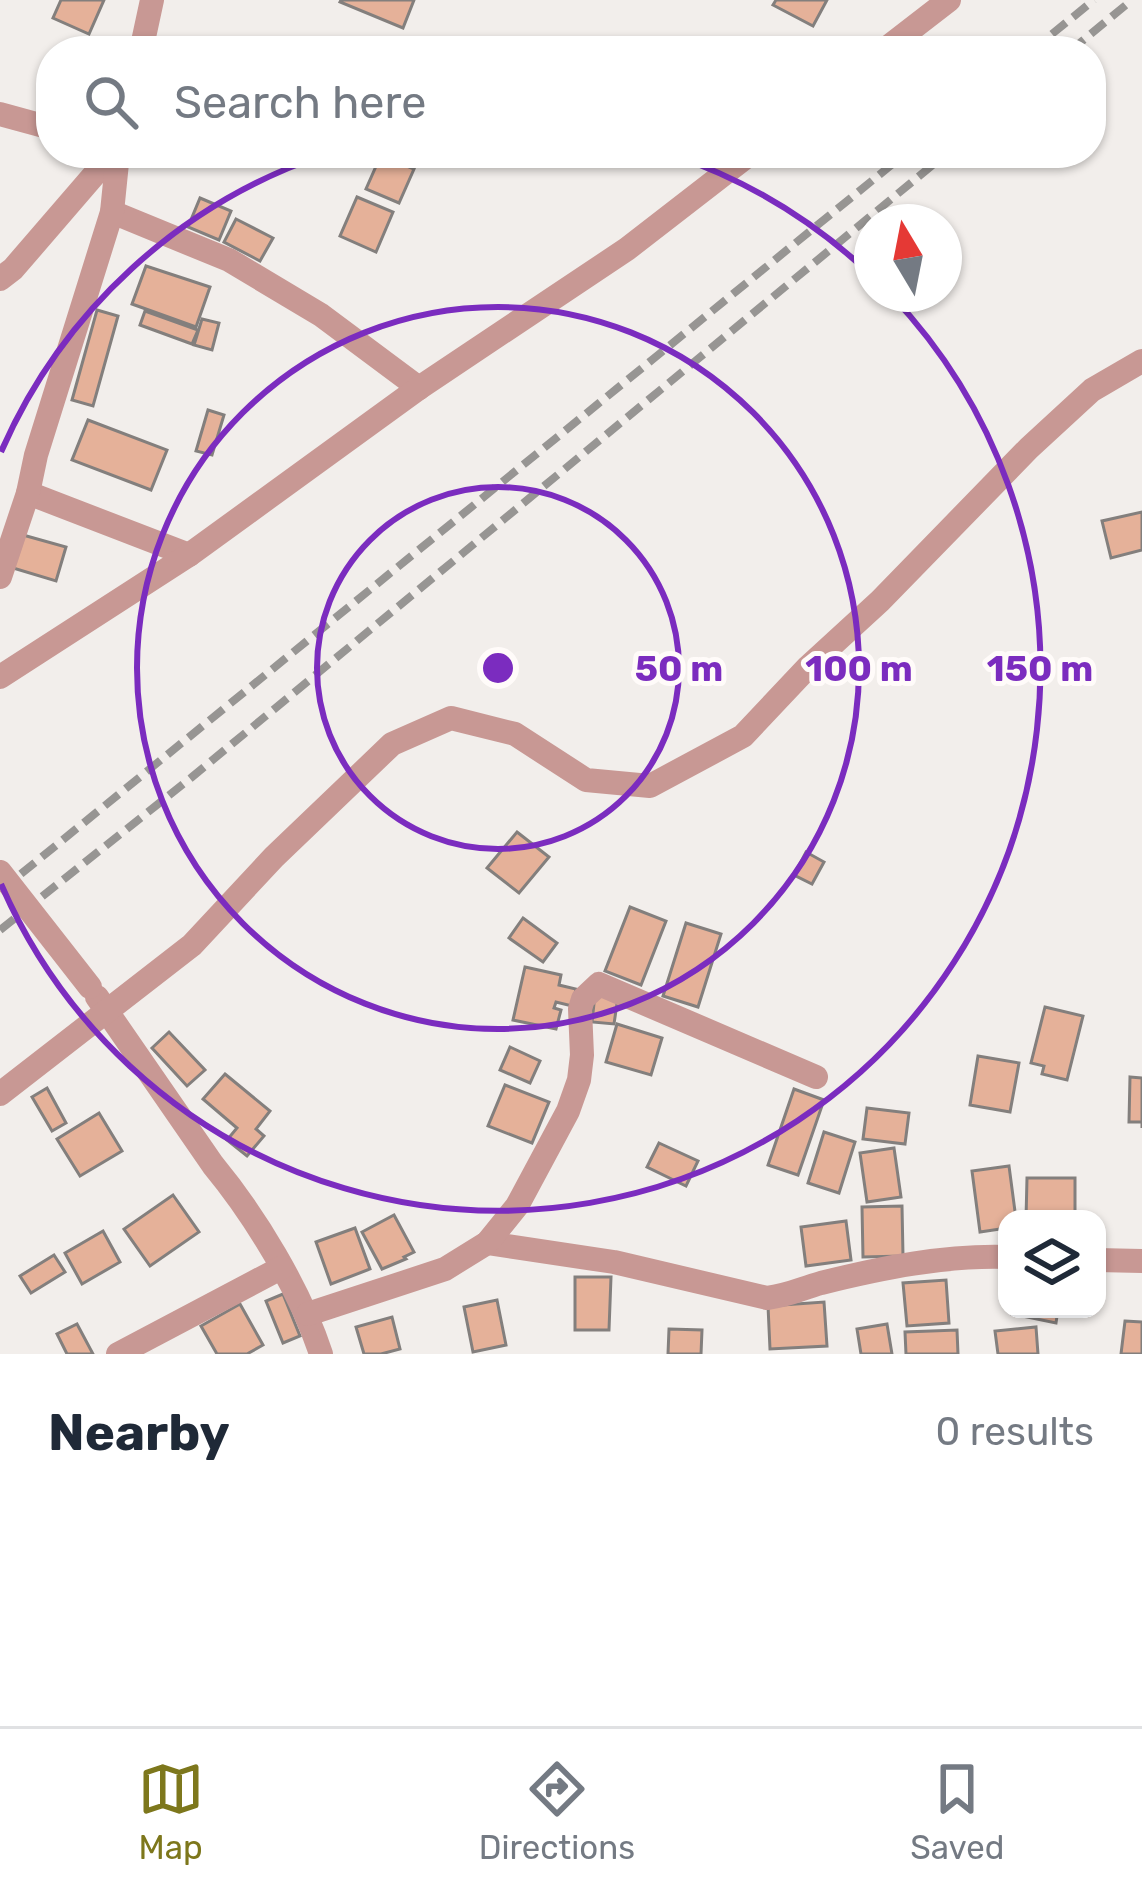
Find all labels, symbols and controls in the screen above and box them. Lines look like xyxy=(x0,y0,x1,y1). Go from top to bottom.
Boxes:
search box xyxy=(36,36,1106,168)
icon: search xyxy=(78,69,144,135)
text: Search here xyxy=(174,76,426,129)
north arrow xyxy=(854,204,962,312)
centre of rings xyxy=(477,647,519,689)
text: 50 m xyxy=(635,647,723,690)
text: 100 m xyxy=(805,647,913,690)
text: 150 m xyxy=(987,647,1093,690)
map controls xyxy=(998,1210,1106,1318)
button: layers xyxy=(998,1210,1106,1318)
text: Nearby xyxy=(48,1402,230,1463)
text: 0 results xyxy=(935,1409,1094,1455)
tab: Map xyxy=(138,1756,204,1867)
tab: Directions xyxy=(479,1756,635,1867)
tab: Saved xyxy=(910,1756,1004,1867)

